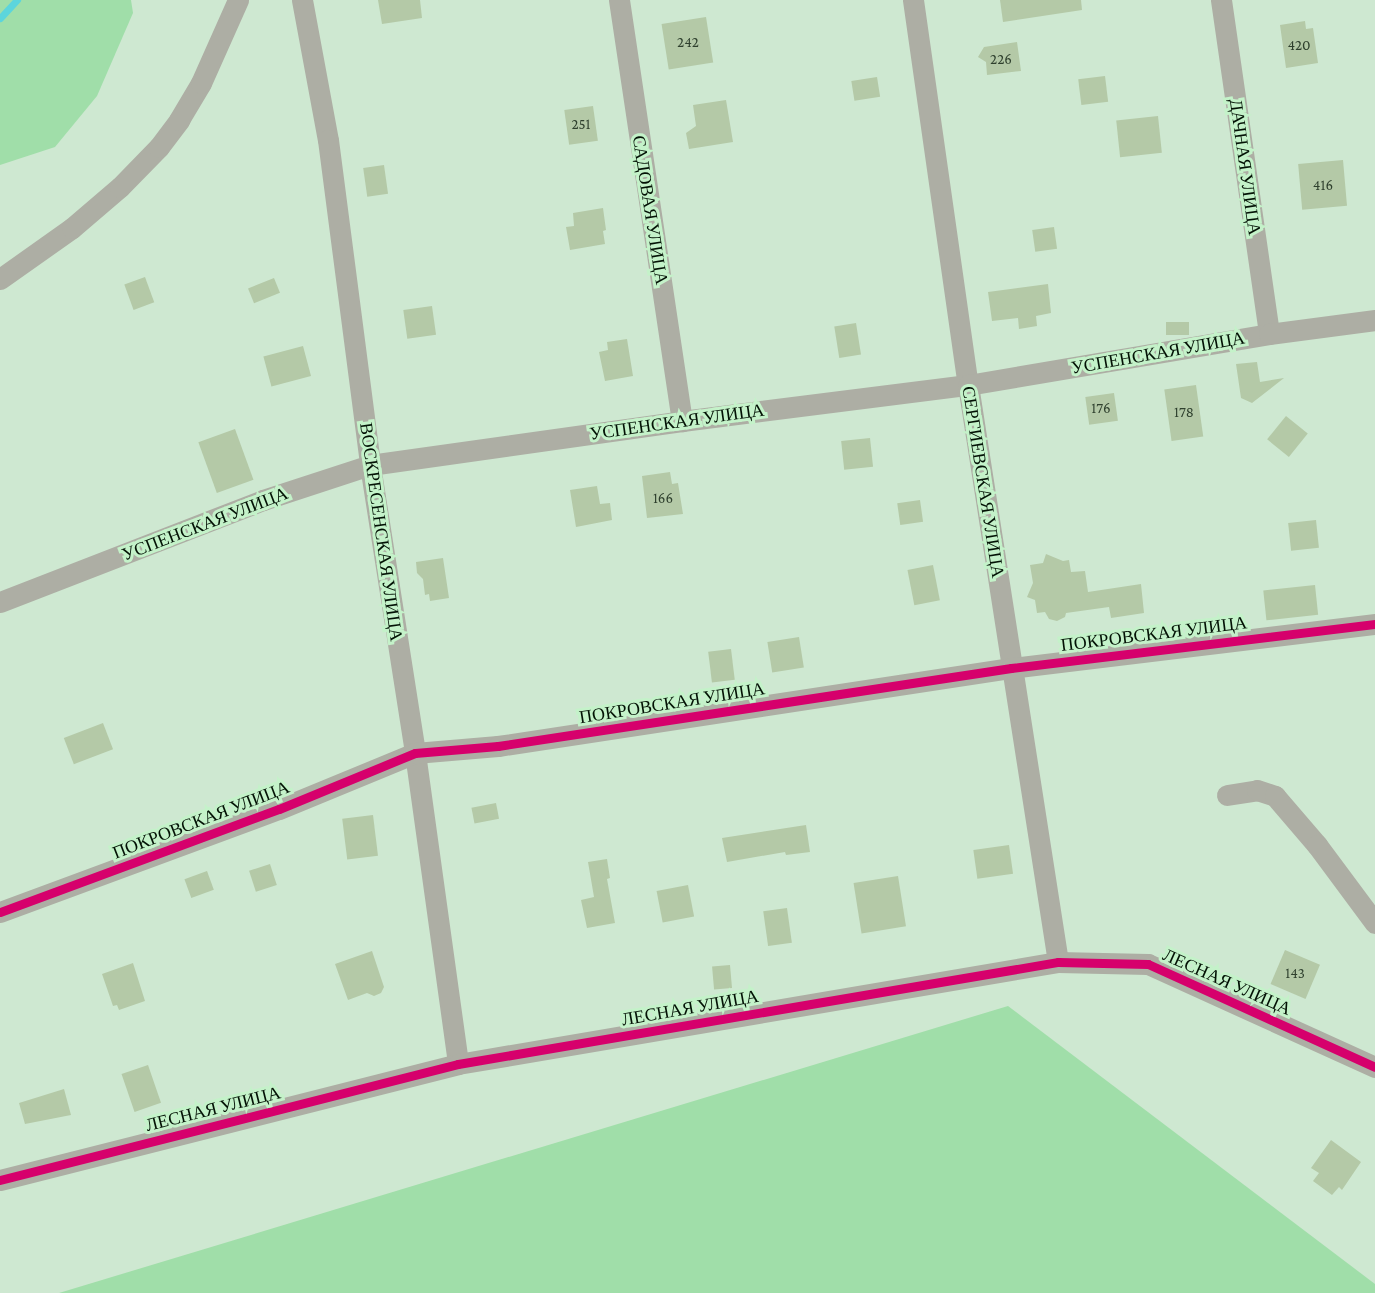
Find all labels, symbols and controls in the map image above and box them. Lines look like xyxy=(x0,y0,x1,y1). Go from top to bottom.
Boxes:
house number: 242 xyxy=(677,34,699,52)
house number: 420 xyxy=(1287,37,1311,55)
house number: 226 xyxy=(990,51,1012,69)
street label: ДАЧНАЯ УЛИЦА xyxy=(1225,97,1265,237)
house number: 251 xyxy=(571,116,591,134)
street label: САДОВАЯ УЛИЦА xyxy=(628,134,672,286)
house number: 416 xyxy=(1313,177,1333,195)
street label: УСПЕНСКАЯ УЛИЦА xyxy=(1069,327,1247,379)
street label: СЕРГИЕВСКАЯ УЛИЦА xyxy=(957,385,1009,579)
street label: УСПЕНСКАЯ УЛИЦА xyxy=(588,399,766,445)
house number: 176 xyxy=(1091,400,1111,418)
house number: 178 xyxy=(1174,404,1194,422)
street label: ВОСКРЕСЕНСКАЯ УЛИЦА xyxy=(355,421,407,643)
street label: УСПЕНСКАЯ УЛИЦА xyxy=(119,482,291,566)
house number: 166 xyxy=(653,490,673,508)
street label: ПОКРОВСКАЯ УЛИЦА xyxy=(1060,612,1248,656)
street label: ПОКРОВСКАЯ УЛИЦА xyxy=(578,678,766,728)
street label: ПОКРОВСКАЯ УЛИЦА xyxy=(110,776,292,864)
street label: ЛЕСНАЯ УЛИЦА xyxy=(1159,944,1295,1020)
house number: 143 xyxy=(1285,965,1305,983)
street label: ЛЕСНАЯ УЛИЦА xyxy=(620,985,760,1031)
street label: ЛЕСНАЯ УЛИЦА xyxy=(143,1082,283,1136)

